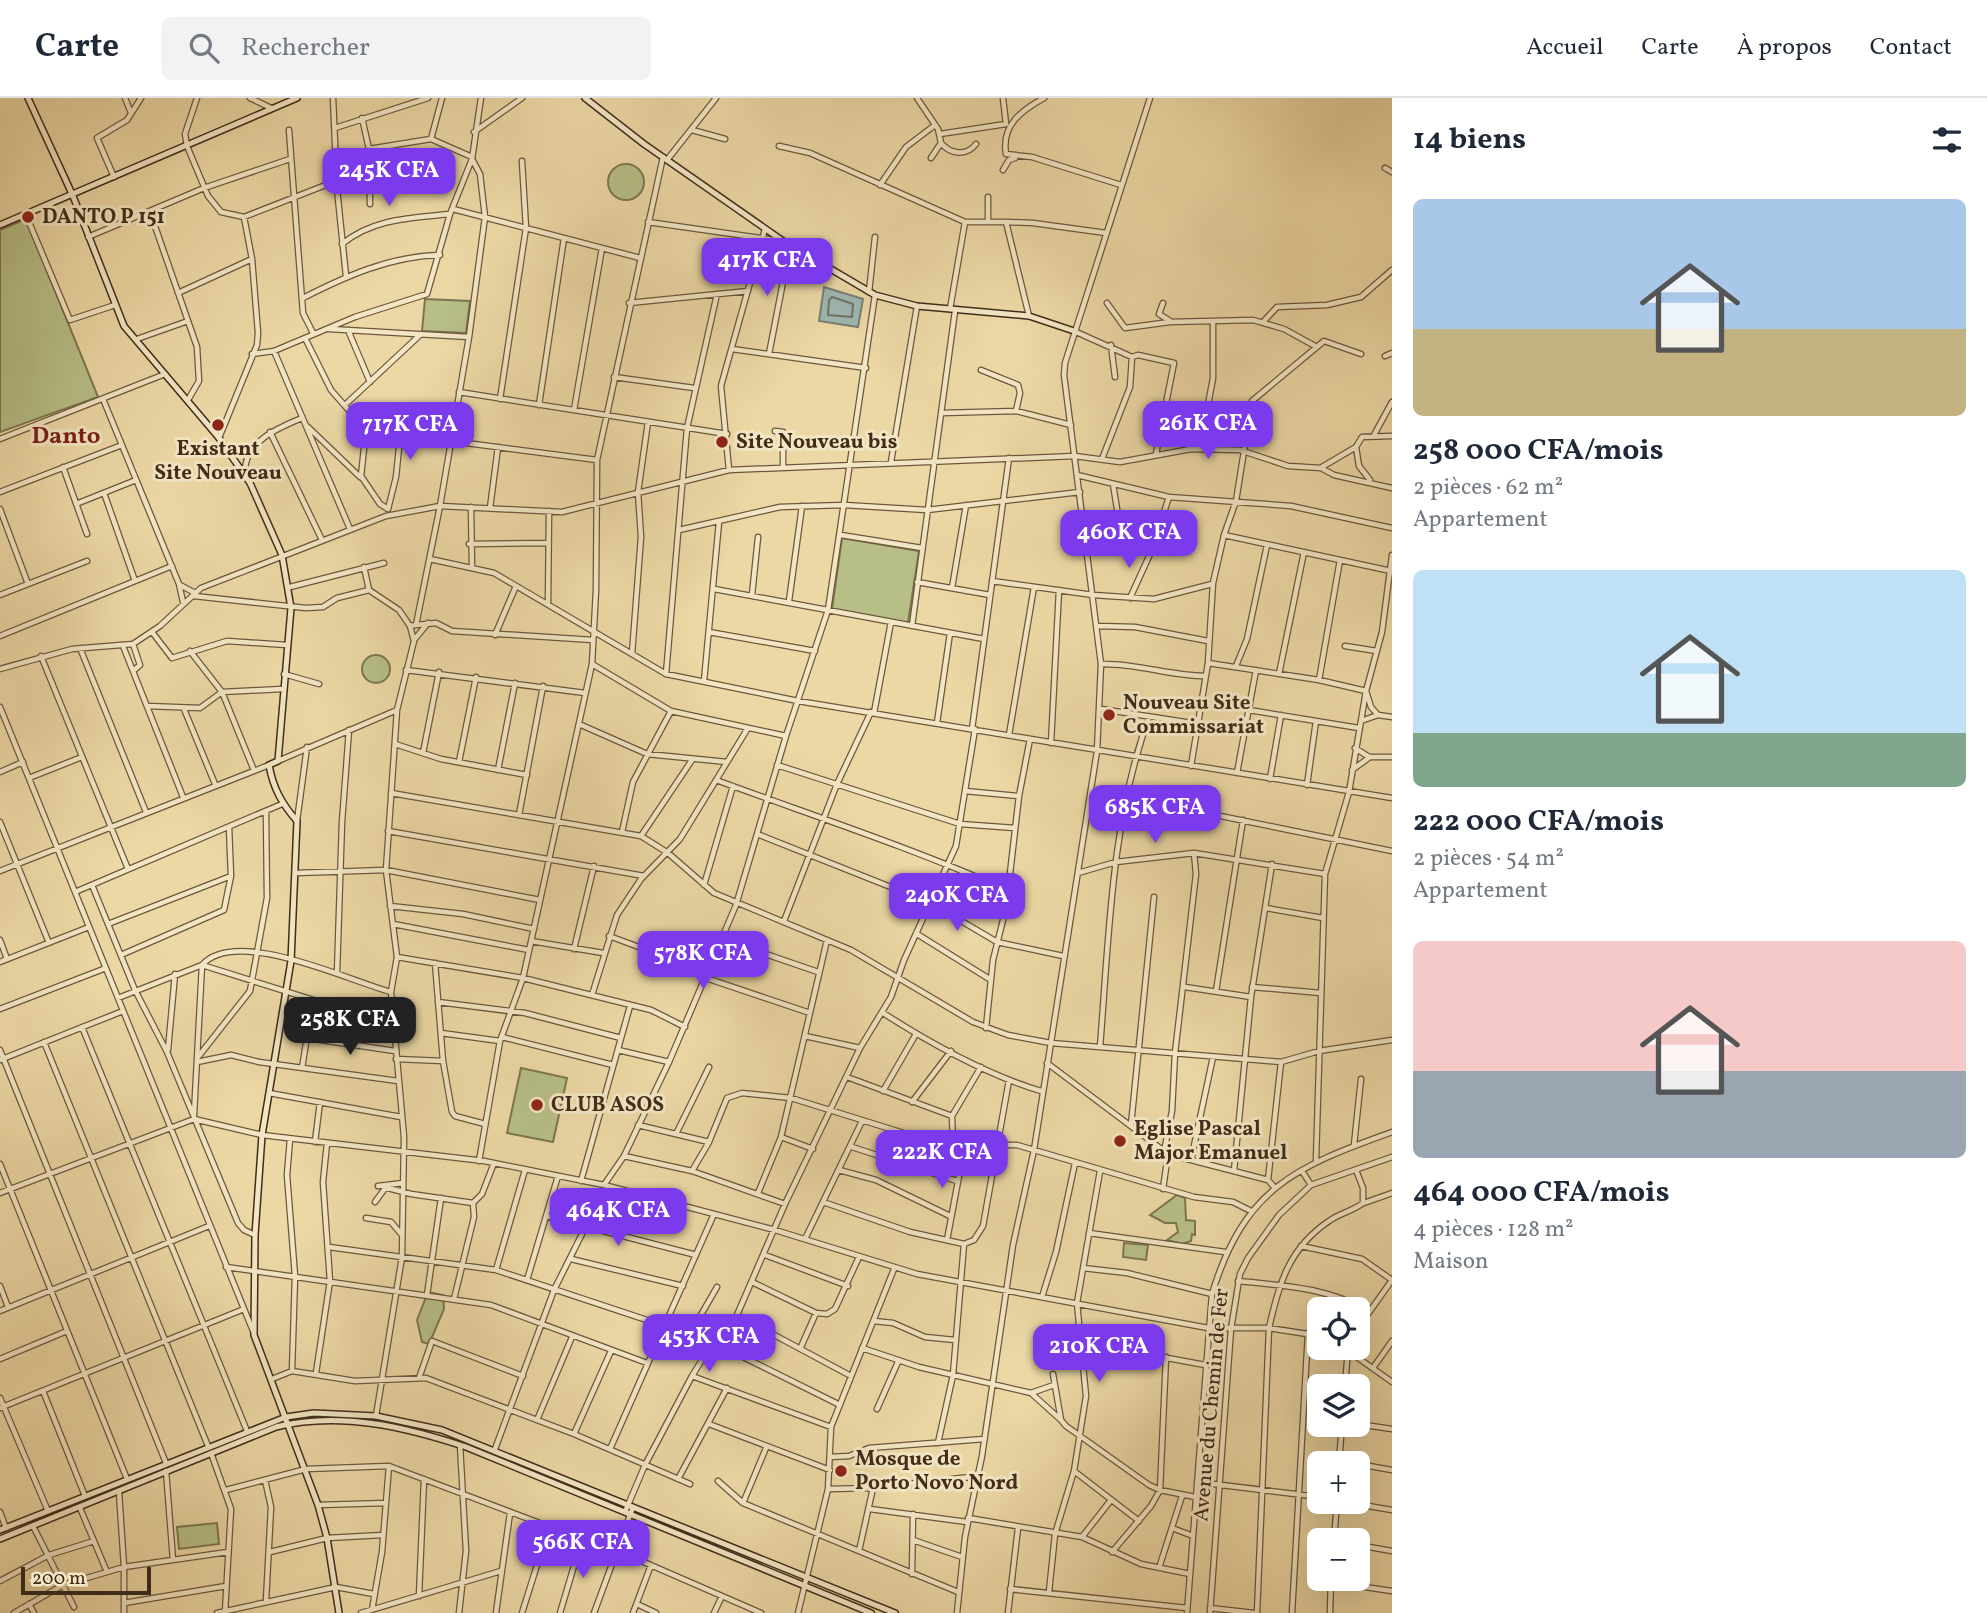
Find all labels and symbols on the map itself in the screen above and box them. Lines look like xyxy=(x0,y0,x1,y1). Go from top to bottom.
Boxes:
pin: 245K CFA xyxy=(317,148,461,208)
place label: DANTO P 151 xyxy=(42,203,165,232)
marker: DANTO P 151 xyxy=(20,209,36,225)
pin: 417K CFA xyxy=(695,238,839,298)
pin: 717K CFA xyxy=(338,402,482,462)
pin: 261K CFA xyxy=(1136,402,1280,461)
marker: Existant Site Nouveau xyxy=(210,417,226,433)
district label: Danto xyxy=(31,420,101,454)
place label: Site Nouveau bis xyxy=(736,428,897,457)
marker: Site Nouveau bis xyxy=(714,434,730,450)
place label: Existant Site Nouveau xyxy=(154,435,282,488)
pin: 460K CFA xyxy=(1057,510,1201,570)
place label: Nouveau Site Commissariat xyxy=(1123,689,1264,742)
marker: Nouveau Site Commissariat xyxy=(1101,707,1117,723)
pin: 685K CFA xyxy=(1083,786,1227,845)
pin: 240K CFA xyxy=(885,874,1029,933)
pin: 578K CFA xyxy=(631,932,775,991)
pin: 258K CFA xyxy=(278,998,422,1057)
place label: CLUB ASOS xyxy=(551,1091,664,1120)
marker: CLUB ASOS xyxy=(529,1097,545,1113)
place label: Eglise Pascal Major Emanuel xyxy=(1134,1115,1287,1168)
pin: 222K CFA xyxy=(870,1130,1014,1190)
marker: Eglise Pascal Major Emanuel xyxy=(1112,1133,1128,1149)
pin: 464K CFA xyxy=(546,1188,690,1248)
street label: Avenue du Chemin de Fer xyxy=(1187,1287,1237,1523)
pin: 453K CFA xyxy=(637,1314,781,1374)
pin: 210K CFA xyxy=(1027,1324,1171,1384)
place label: Mosque de Porto Novo Nord xyxy=(855,1445,1019,1498)
marker: Mosque de Porto Novo Nord xyxy=(833,1463,849,1479)
pin: 566K CFA xyxy=(511,1520,655,1580)
scale bar xyxy=(21,1564,150,1596)

